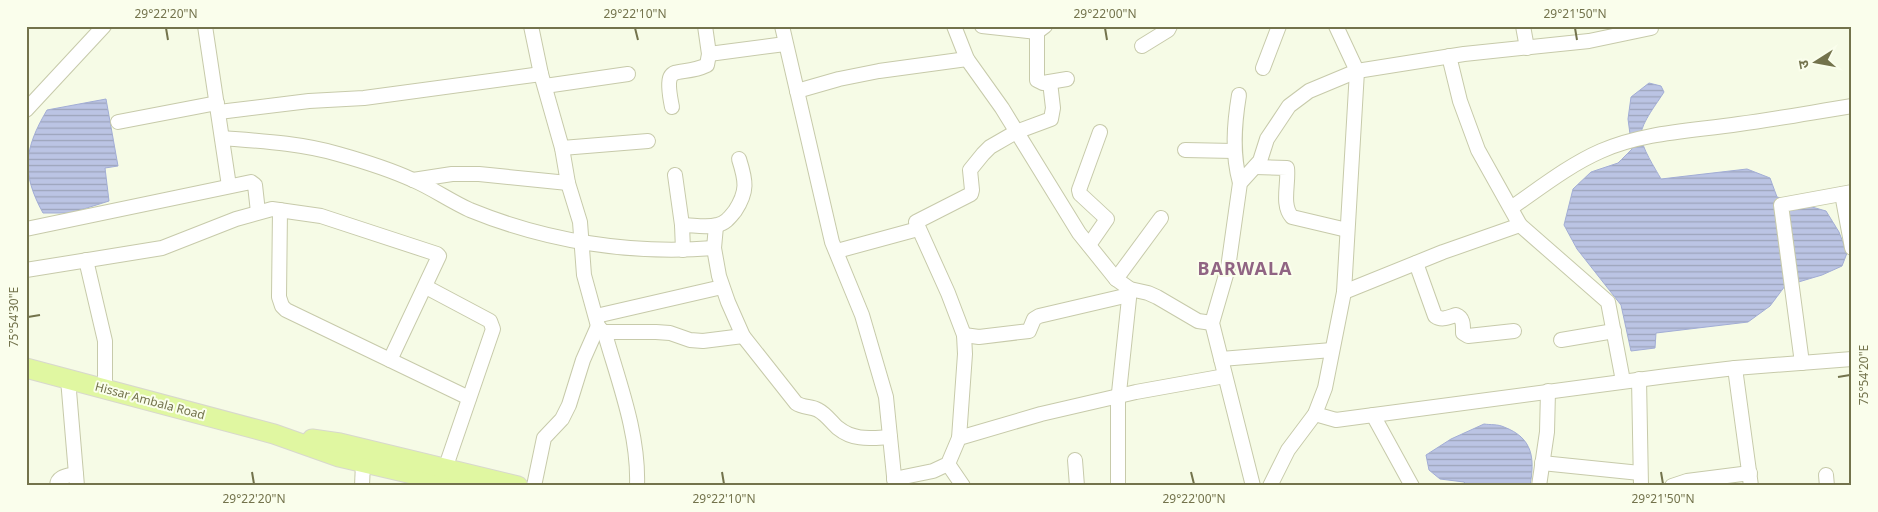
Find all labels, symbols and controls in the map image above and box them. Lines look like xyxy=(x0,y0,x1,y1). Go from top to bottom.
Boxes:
text: 29°22'20"N xyxy=(134,5,198,22)
text: 29°22'10"N xyxy=(603,5,667,22)
text: 29°22'00"N xyxy=(1073,5,1137,22)
text: 29°21'50"N xyxy=(1543,5,1607,22)
north arrow xyxy=(1790,38,1840,88)
text: उ xyxy=(1792,58,1813,70)
district label: BARWALA xyxy=(1198,256,1292,280)
text: 75°54'30"E xyxy=(5,287,22,347)
text: 75°54'20"E xyxy=(1855,345,1872,405)
street label: Hissar Ambala Road xyxy=(93,378,207,423)
text: 29°22'20"N xyxy=(222,490,286,507)
text: 29°22'10"N xyxy=(692,490,756,507)
text: 29°22'00"N xyxy=(1162,490,1226,507)
text: 29°21'50"N xyxy=(1631,490,1695,507)

